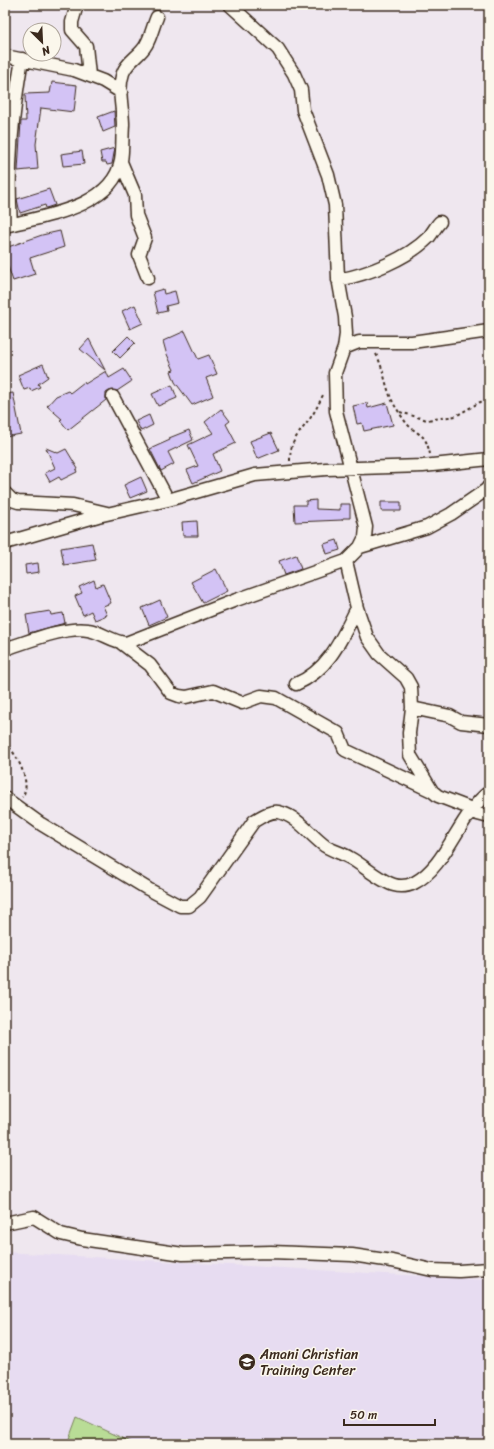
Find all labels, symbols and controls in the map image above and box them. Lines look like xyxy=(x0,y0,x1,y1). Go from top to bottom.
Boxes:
north arrow xyxy=(22,22,62,62)
text: N xyxy=(38,40,54,61)
place label: Amani Christian Training Center xyxy=(259,1342,359,1383)
school or university icon: Amani Christian Training Center xyxy=(237,1352,257,1372)
scale bar xyxy=(344,1401,435,1427)
text: 50 m xyxy=(350,1404,377,1426)

